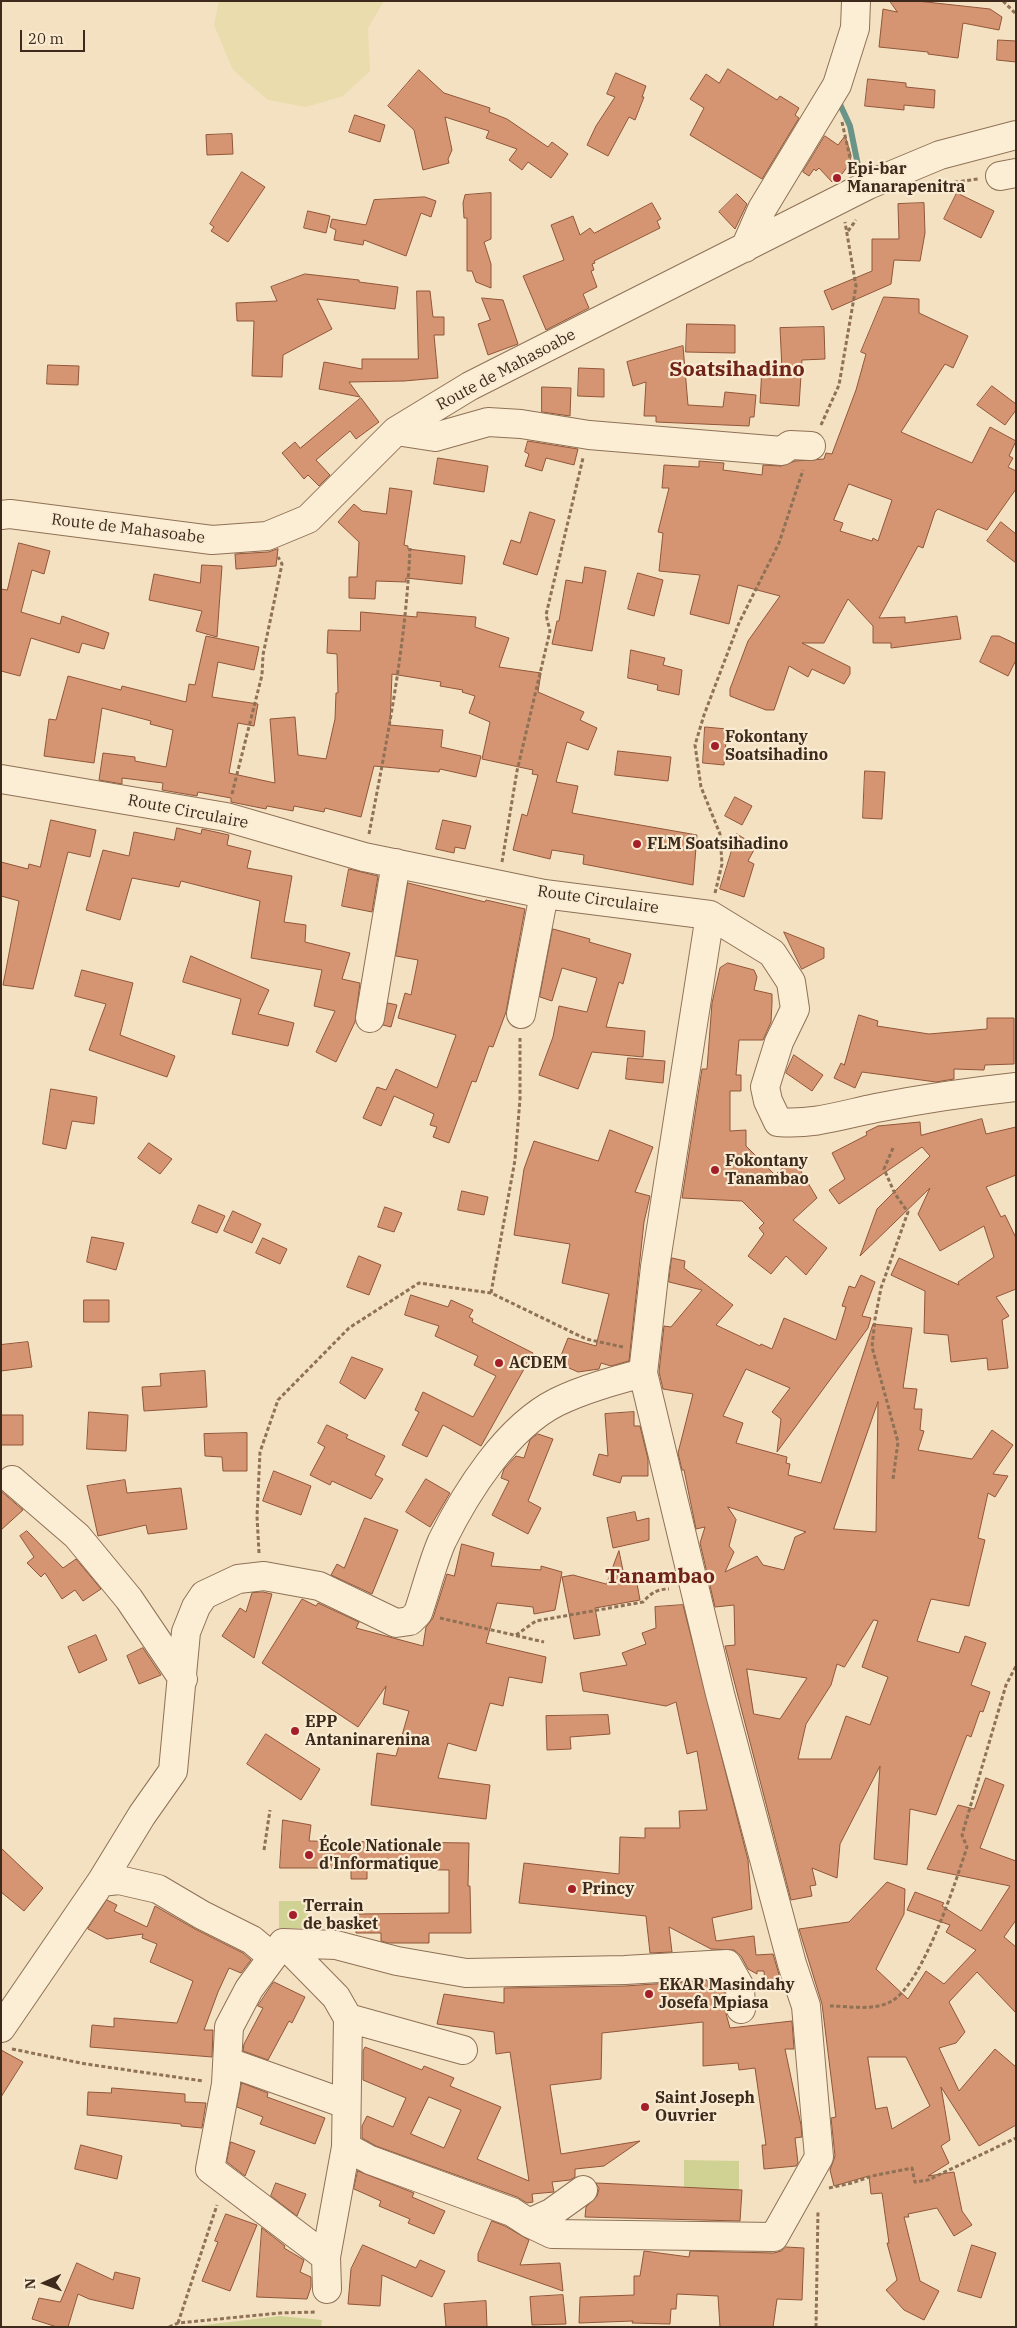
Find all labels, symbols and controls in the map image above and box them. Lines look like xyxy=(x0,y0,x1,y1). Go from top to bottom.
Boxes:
scale bar xyxy=(22,20,88,52)
text: 20 m xyxy=(28,29,64,48)
place label: Epi-bar Manarapenitra xyxy=(847,159,965,197)
marker: Epi-bar Manarapenitra xyxy=(831,172,843,184)
street label: Route de Mahasoabe xyxy=(433,325,579,415)
district label: Soatsihadino xyxy=(669,357,805,383)
street label: Route de Mahasoabe xyxy=(50,510,206,548)
place label: Fokontany Soatsihadino xyxy=(725,727,828,765)
marker: Fokontany Soatsihadino xyxy=(709,740,721,752)
street label: Route Circulaire xyxy=(126,791,250,833)
place label: FLM Soatsihadino xyxy=(647,834,788,854)
marker: FLM Soatsihadino xyxy=(631,838,643,850)
street label: Route Circulaire xyxy=(536,882,660,918)
place label: Fokontany Tanambao xyxy=(725,1151,809,1189)
marker: Fokontany Tanambao xyxy=(709,1164,721,1176)
place label: ACDEM xyxy=(509,1353,567,1373)
marker: ACDEM xyxy=(493,1357,505,1369)
district label: Tanambao xyxy=(605,1564,715,1590)
place label: EPP Antaninarenina xyxy=(305,1712,430,1750)
marker: EPP Antaninarenina xyxy=(289,1725,301,1737)
place label: École Nationale d'Informatique xyxy=(319,1836,442,1874)
marker: École Nationale d'Informatique xyxy=(303,1849,315,1861)
place label: Princy xyxy=(582,1879,634,1899)
marker: Princy xyxy=(566,1883,578,1895)
place label: Terrain de basket xyxy=(303,1896,378,1934)
marker: Terrain de basket xyxy=(287,1909,299,1921)
place label: EKAR Masindahy Josefa Mpiasa xyxy=(659,1975,795,2013)
marker: EKAR Masindahy Josefa Mpiasa xyxy=(643,1988,655,2000)
place label: Saint Joseph Ouvrier xyxy=(655,2088,755,2126)
marker: Saint Joseph Ouvrier xyxy=(639,2101,651,2113)
north arrow xyxy=(20,2258,70,2308)
text: N xyxy=(21,2278,39,2289)

